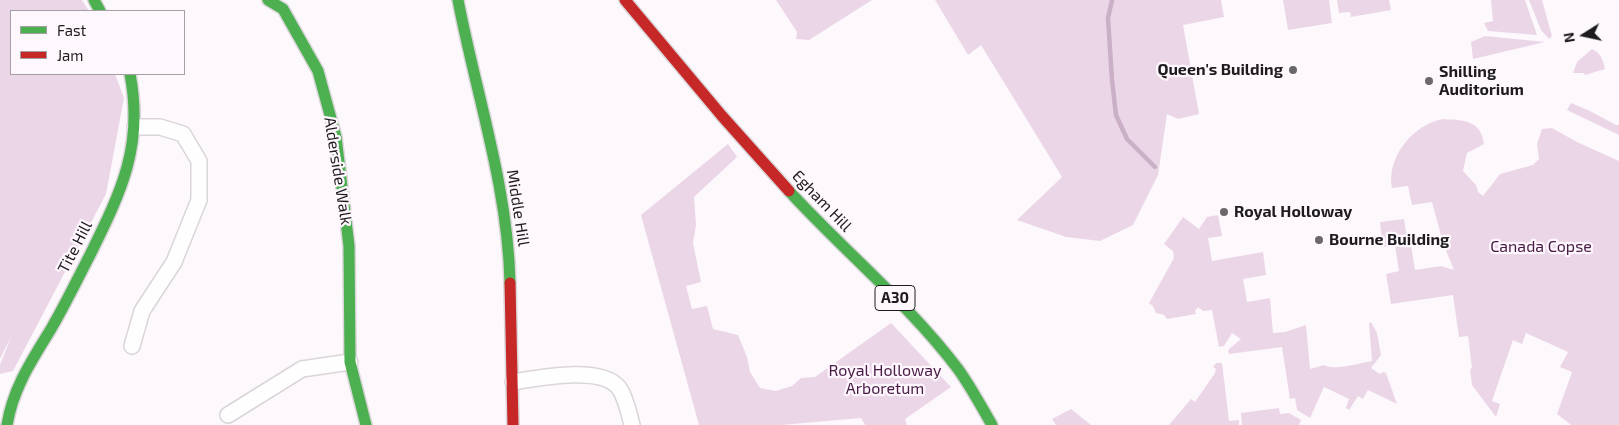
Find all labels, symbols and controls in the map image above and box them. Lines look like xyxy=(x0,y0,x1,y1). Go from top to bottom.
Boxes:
legend xyxy=(10,10,185,75)
north arrow xyxy=(1559,10,1609,60)
text: Fast xyxy=(57,21,86,39)
text: N xyxy=(1559,31,1578,44)
text: Jam xyxy=(57,46,83,64)
place label: Queen's Building xyxy=(1157,60,1283,80)
place label: Shilling Auditorium xyxy=(1439,62,1524,100)
marker: Queen's Building xyxy=(1287,64,1299,76)
marker: Shilling Auditorium xyxy=(1423,75,1435,87)
street label: Alderside Walk xyxy=(320,116,356,226)
street label: Egham Hill xyxy=(788,166,856,236)
street label: Middle Hill xyxy=(502,168,534,248)
place label: Royal Holloway xyxy=(1234,202,1352,222)
marker: Royal Holloway xyxy=(1218,206,1230,218)
street label: Tite Hill xyxy=(54,218,96,276)
place label: Bourne Building xyxy=(1329,230,1449,250)
marker: Bourne Building xyxy=(1313,234,1325,246)
park label: Canada Copse xyxy=(1490,237,1592,257)
road number: A30 xyxy=(875,286,915,310)
park label: Royal Holloway Arboretum xyxy=(829,361,941,399)

